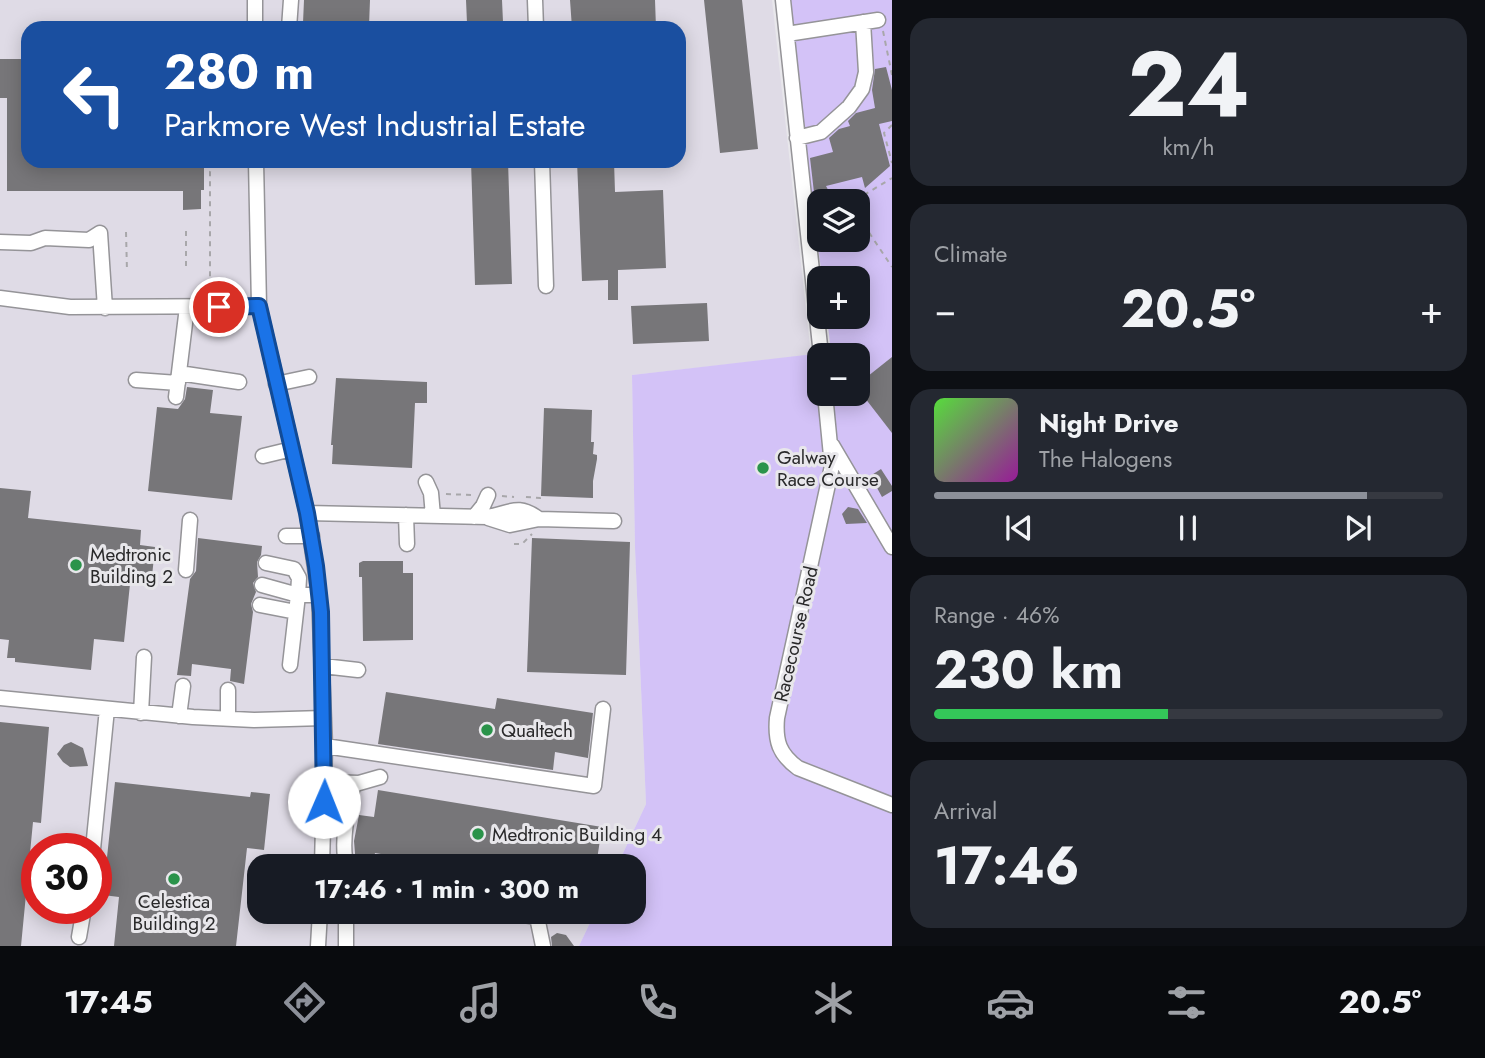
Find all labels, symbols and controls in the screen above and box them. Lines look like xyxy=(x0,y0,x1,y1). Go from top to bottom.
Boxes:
text: 24 xyxy=(1127,19,1250,150)
text: 280 m xyxy=(164,37,314,107)
icon: left xyxy=(49,49,140,140)
text: Parkmore West Industrial Estate xyxy=(164,102,585,148)
text: km/h xyxy=(1163,130,1214,164)
map controls xyxy=(807,189,870,406)
button: layers xyxy=(807,189,870,252)
text: Climate xyxy=(934,237,1007,271)
button: + xyxy=(807,266,870,329)
text: 20.5° xyxy=(1121,271,1255,347)
pin xyxy=(189,277,249,337)
text: − xyxy=(934,282,956,337)
text: + xyxy=(1420,282,1443,337)
icon: arrive xyxy=(200,288,238,326)
button: − xyxy=(807,343,870,406)
text: Night Drive xyxy=(1039,404,1179,442)
text: The Halogens xyxy=(1039,442,1172,476)
place label: Galway Race Course xyxy=(777,444,879,493)
marker: Galway Race Course xyxy=(755,460,771,476)
icon: previous xyxy=(1000,509,1038,547)
icon: pause xyxy=(1169,509,1207,547)
icon: next xyxy=(1339,509,1377,547)
place label: Medtronic Building 2 xyxy=(90,541,173,590)
marker: Medtronic Building 2 xyxy=(68,557,84,573)
street label: Racecourse Road xyxy=(767,563,825,705)
text: Range · 46% xyxy=(934,598,1060,632)
text: 230 km xyxy=(934,632,1123,708)
place label: Qualtech xyxy=(501,717,573,744)
marker: Qualtech xyxy=(479,722,495,738)
position arrow xyxy=(287,765,361,839)
text: Arrival xyxy=(934,794,997,828)
place label: Medtronic Building 4 xyxy=(492,821,662,848)
marker: Medtronic Building 4 xyxy=(470,826,486,842)
text: 17:46 xyxy=(934,828,1080,904)
speed limit sign: 30 xyxy=(21,833,112,924)
text: 17:46 · 1 min · 300 m xyxy=(314,870,579,908)
marker: Celestica Building 2 xyxy=(166,871,182,887)
place label: Celestica Building 2 xyxy=(133,888,215,937)
icon: directions xyxy=(280,978,329,1027)
icon: music xyxy=(456,978,505,1027)
icon: phone xyxy=(633,978,682,1027)
icon: climate xyxy=(809,978,858,1027)
icon: car xyxy=(986,978,1035,1027)
icon: filters xyxy=(1162,978,1211,1027)
text: 17:45 xyxy=(64,979,153,1025)
text: 20.5° xyxy=(1339,979,1421,1025)

